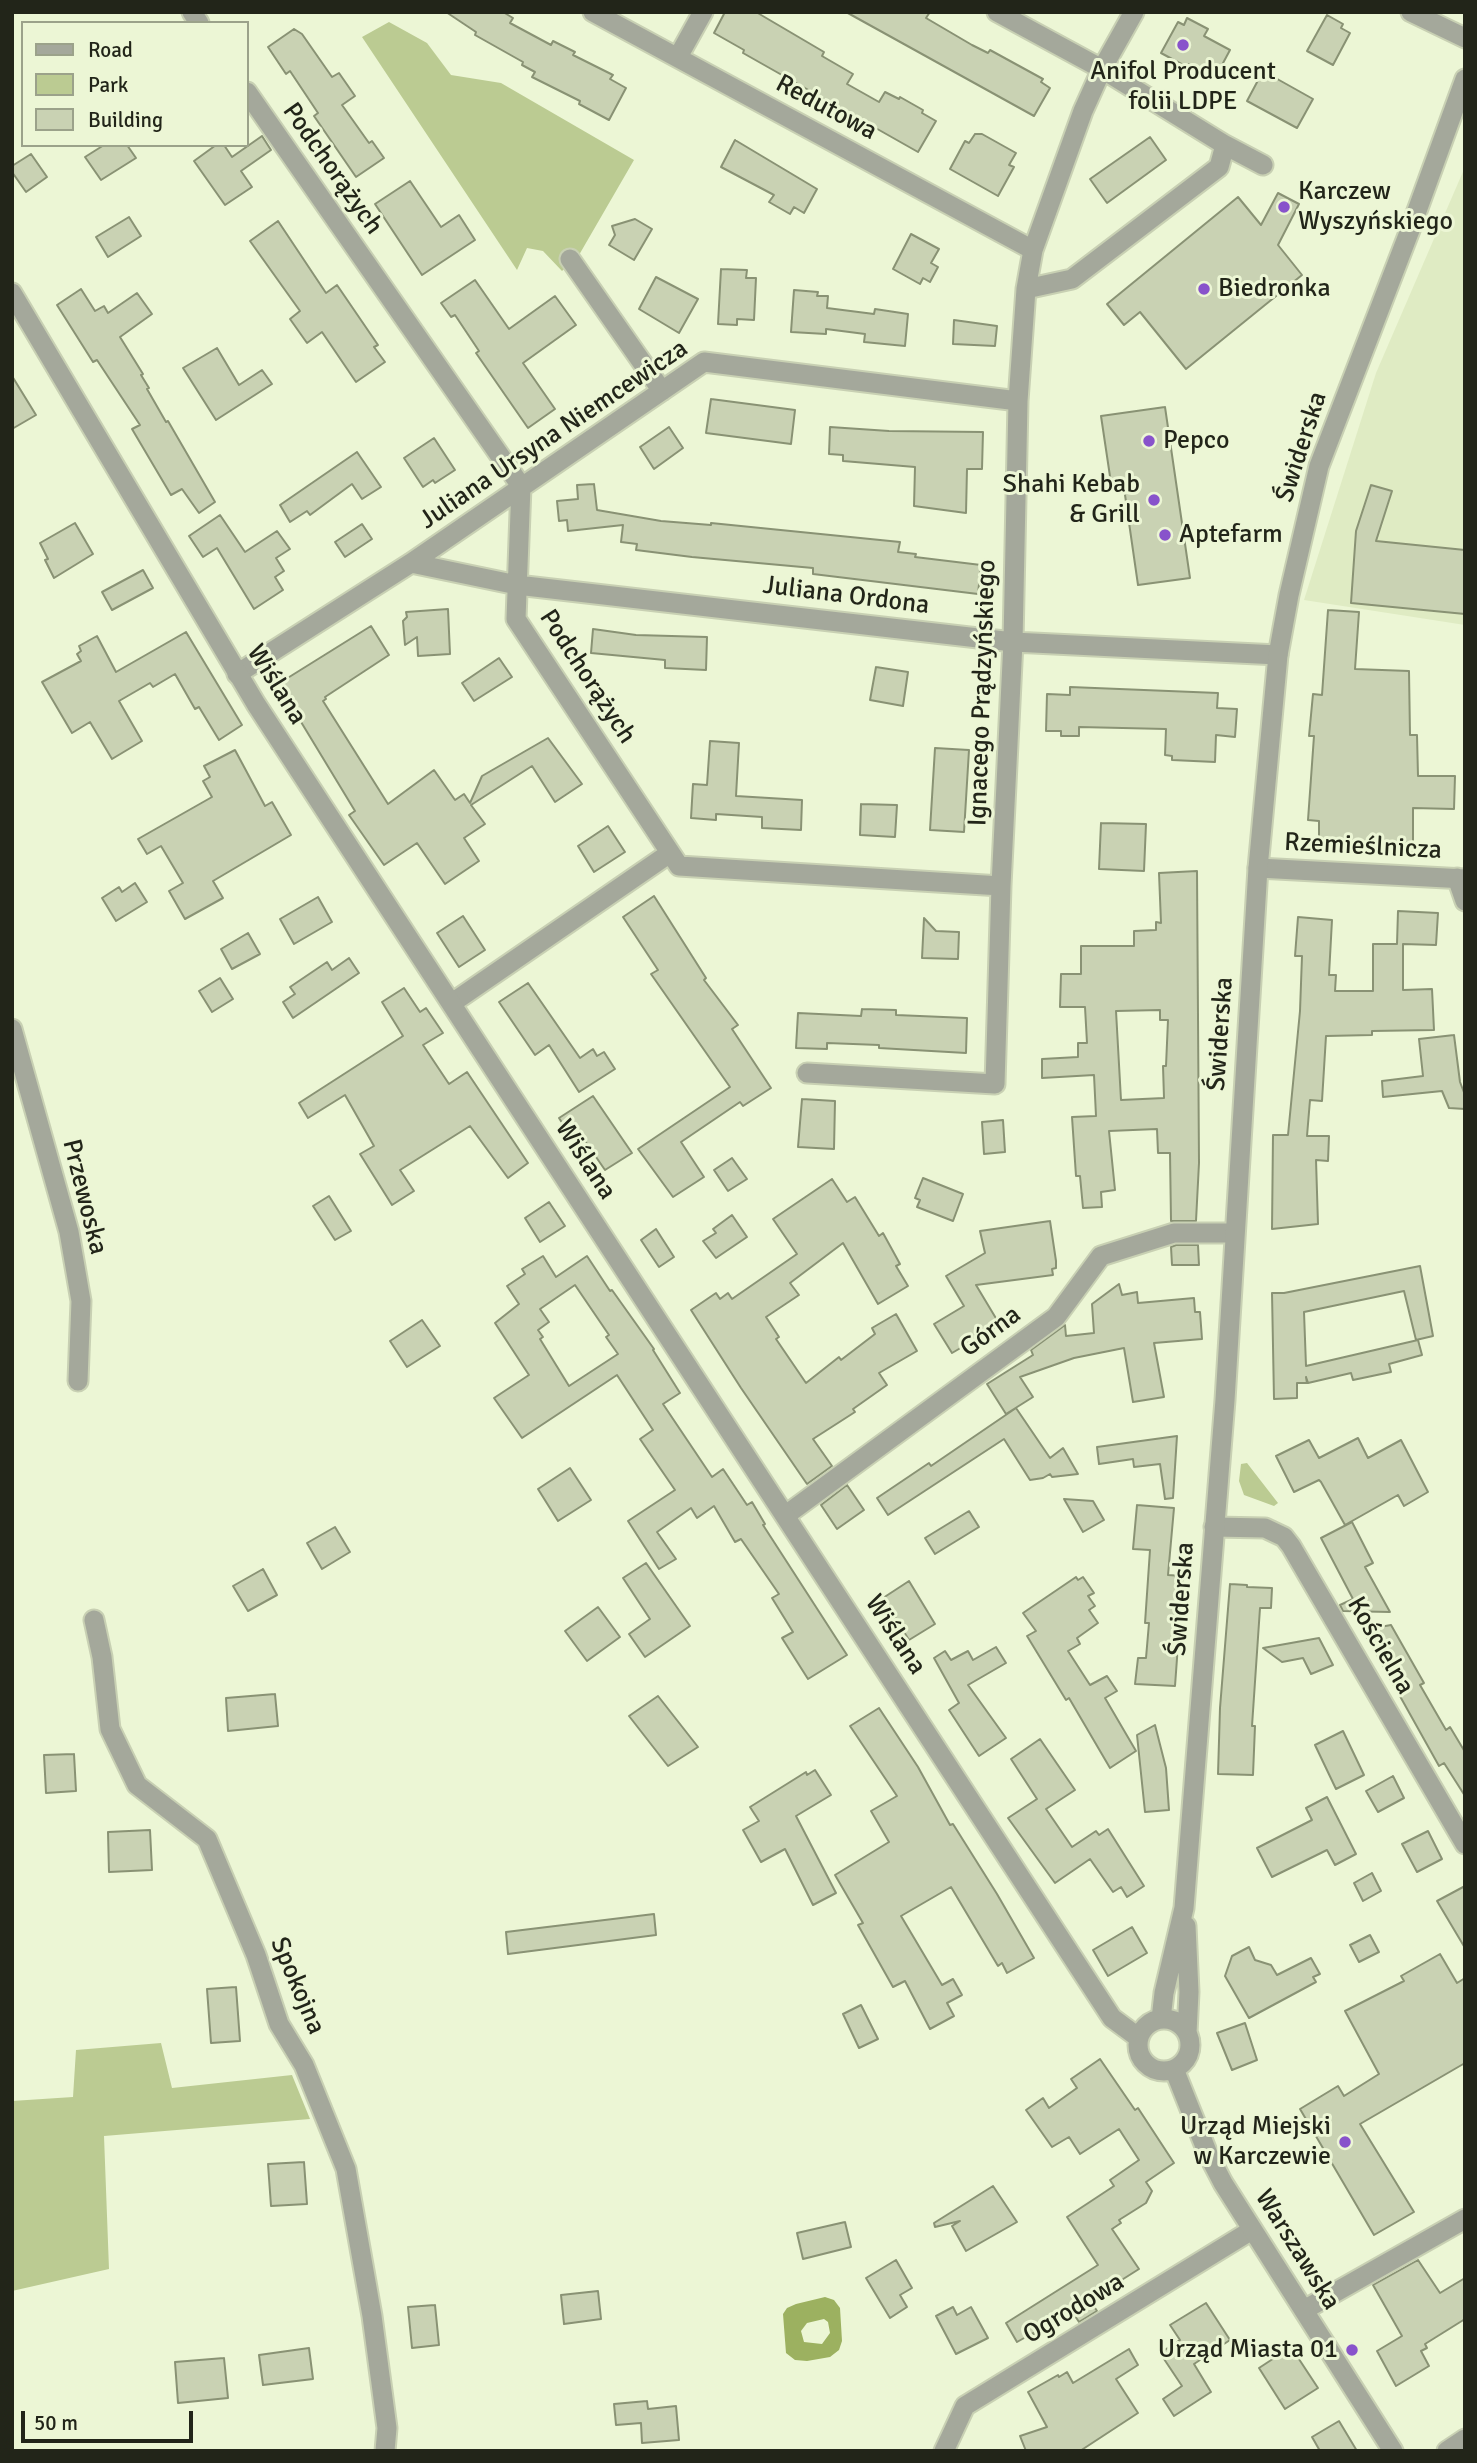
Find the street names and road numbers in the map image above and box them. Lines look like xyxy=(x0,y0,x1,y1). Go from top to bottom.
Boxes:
street label: Redutowa xyxy=(770,68,882,148)
street label: Podchorążych xyxy=(275,97,389,241)
street label: Juliana Ursyna Niemcewicza xyxy=(414,334,694,536)
street label: Świderska xyxy=(1270,388,1334,506)
street label: Ignacego Prądzyńskiego xyxy=(963,559,1003,827)
street label: Juliana Ordona xyxy=(761,570,931,622)
street label: Podchorążych xyxy=(532,604,642,750)
street label: Wiślana xyxy=(239,639,313,731)
street label: Rzemieślnicza xyxy=(1283,827,1443,867)
street label: Świderska xyxy=(1201,976,1241,1092)
street label: Wiślana xyxy=(548,1114,622,1206)
street label: Przewoska xyxy=(55,1136,113,1258)
street label: Górna xyxy=(955,1300,1027,1364)
street label: Świderska xyxy=(1162,1541,1202,1657)
street label: Wiślana xyxy=(858,1589,932,1681)
street label: Kościelna xyxy=(1340,1592,1420,1700)
street label: Spokojna xyxy=(263,1933,331,2039)
street label: Warszawska xyxy=(1248,2184,1346,2316)
street label: Ogrodowa xyxy=(1018,2267,1130,2351)

